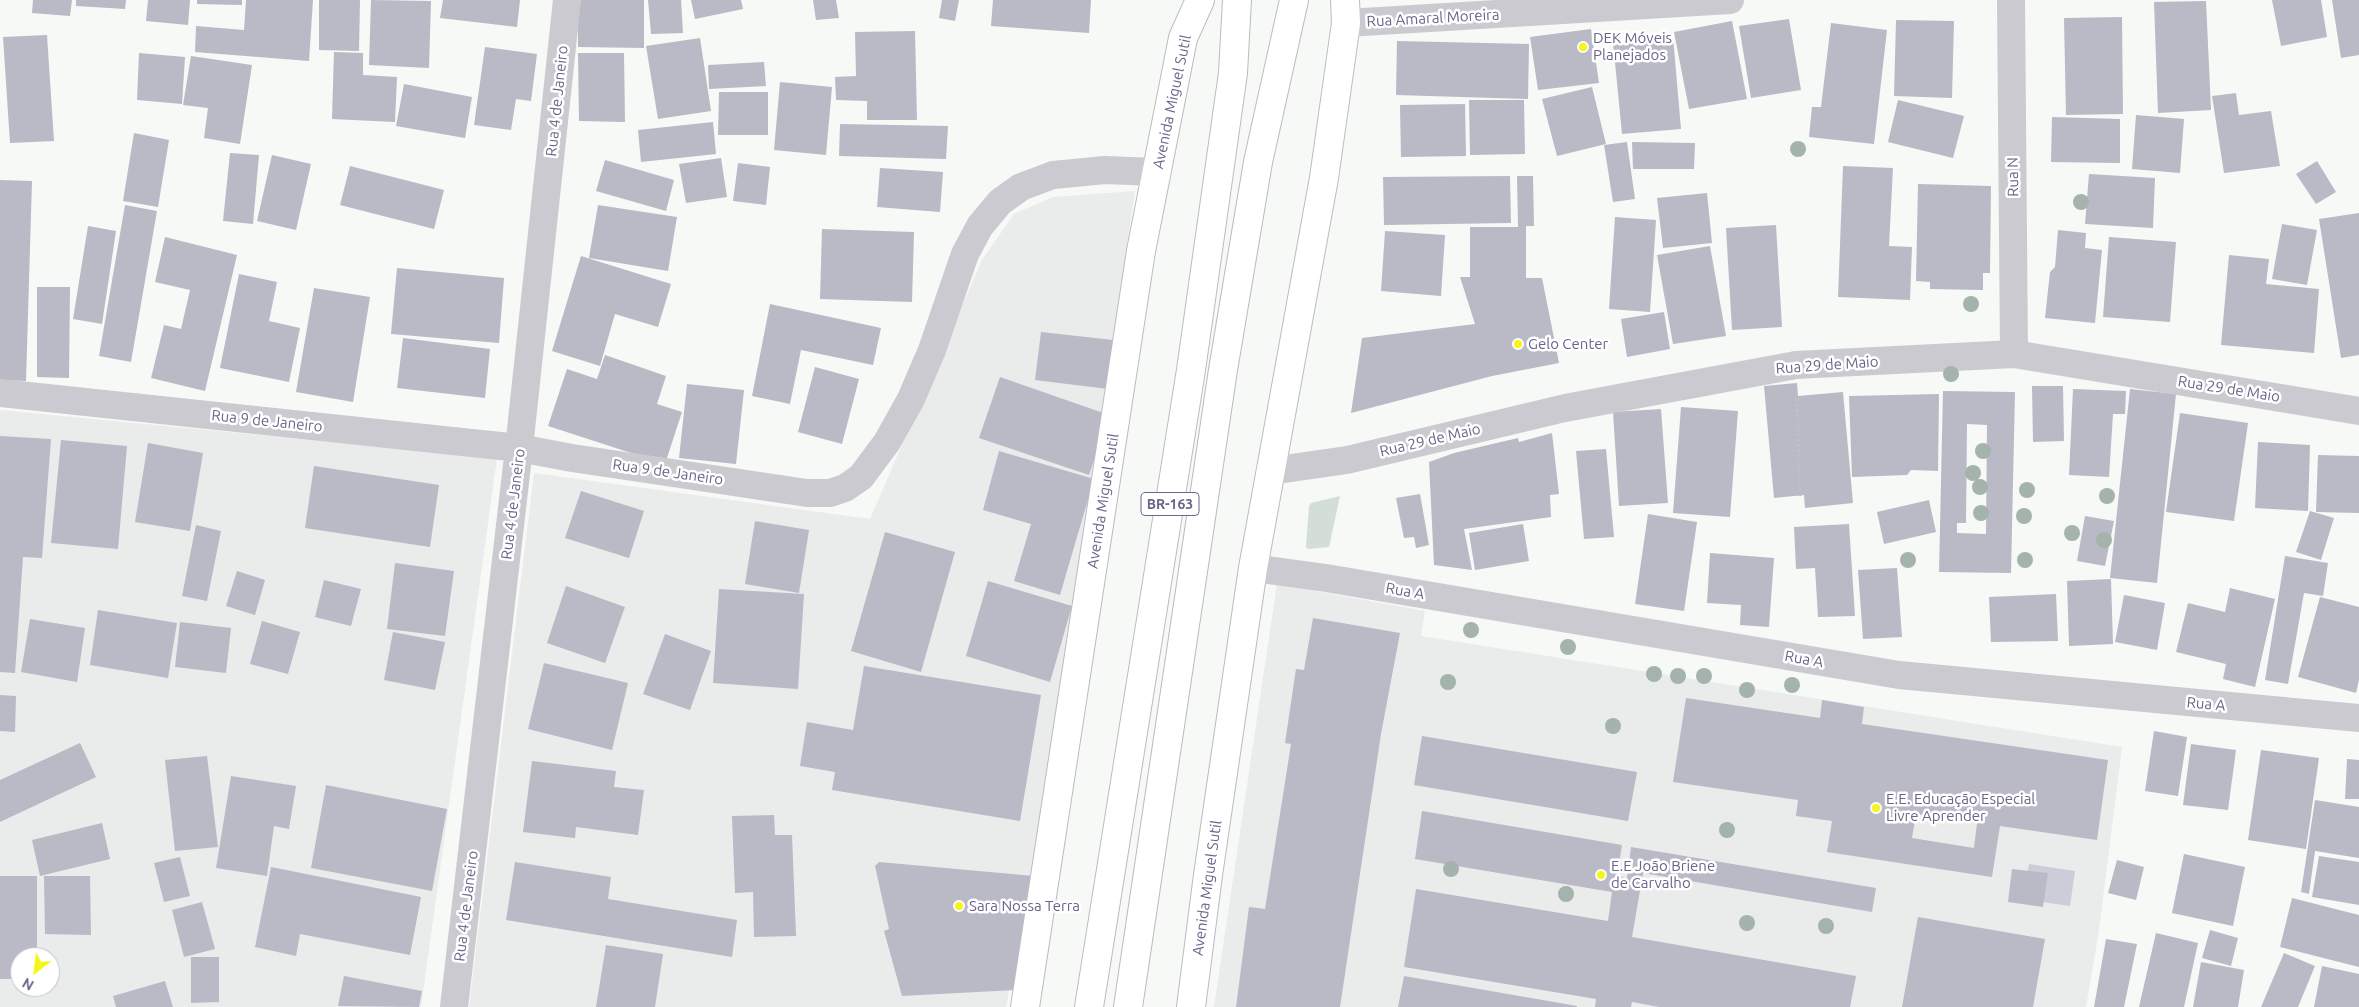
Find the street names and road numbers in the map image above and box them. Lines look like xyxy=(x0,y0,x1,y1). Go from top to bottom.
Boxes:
street label: Rua Amaral Moreira xyxy=(1366,6,1500,30)
street label: Avenida Miguel Sutil xyxy=(1149,33,1195,171)
street label: Rua 4 de Janeiro xyxy=(542,45,572,157)
street label: Rua N xyxy=(2004,157,2022,197)
street label: Rua 29 de Maio xyxy=(1775,352,1879,378)
street label: Rua 29 de Maio xyxy=(2177,372,2281,406)
street label: Rua 9 de Janeiro xyxy=(211,406,323,436)
street label: Rua 29 de Maio xyxy=(1378,420,1482,460)
street label: Avenida Miguel Sutil xyxy=(1083,432,1123,570)
street label: Rua 4 de Janeiro xyxy=(497,448,529,560)
street label: Rua 9 de Janeiro xyxy=(612,455,724,489)
road number: BR-163 xyxy=(1141,492,1199,516)
street label: Rua A xyxy=(1384,579,1426,603)
street label: Rua A xyxy=(1783,647,1825,671)
street label: Rua A xyxy=(2186,693,2226,715)
street label: Avenida Miguel Sutil xyxy=(1189,819,1225,957)
street label: Rua 4 de Janeiro xyxy=(450,850,482,962)

